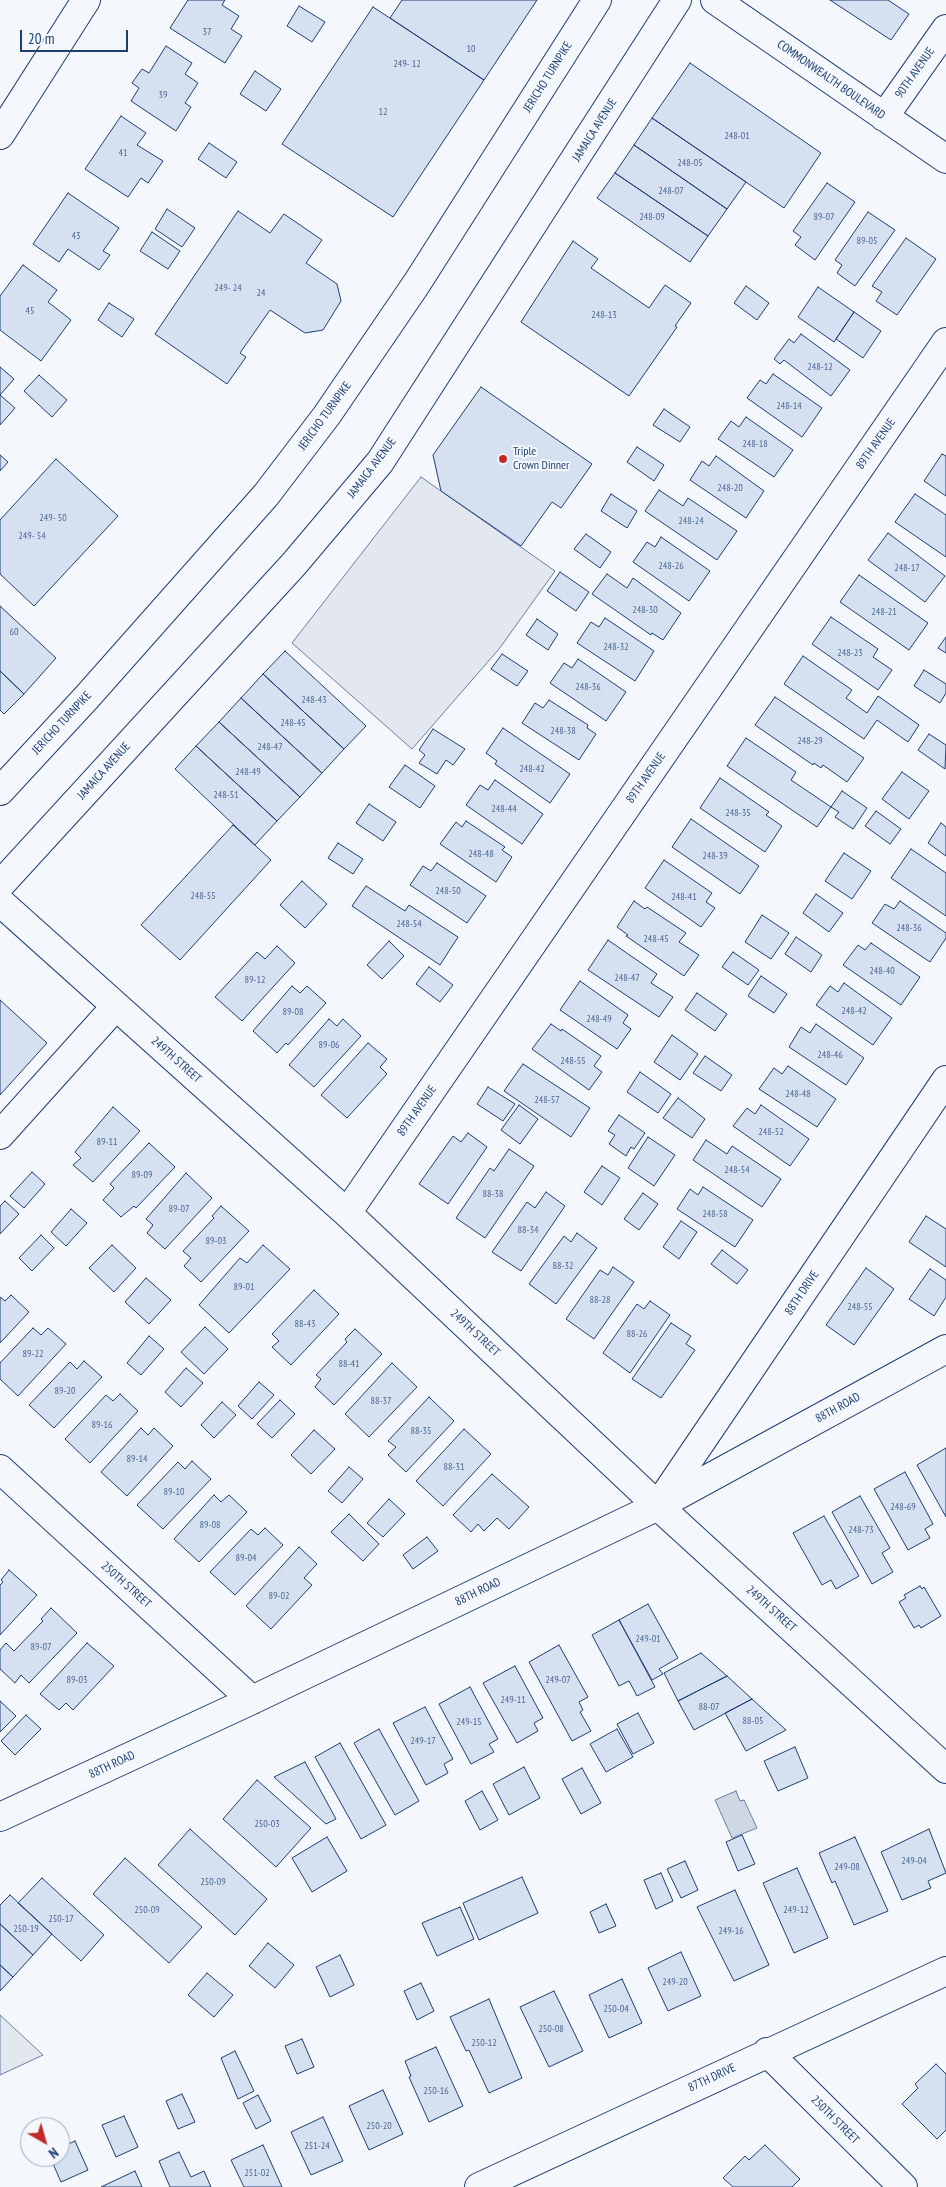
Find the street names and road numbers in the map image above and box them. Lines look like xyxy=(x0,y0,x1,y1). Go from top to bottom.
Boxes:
street label: COMMONWEALTH BOULEVARD xyxy=(774,37,888,123)
street label: JERICHO TURNPIKE xyxy=(520,39,576,115)
street label: 90TH AVENUE xyxy=(892,45,938,101)
street label: JAMAICA AVENUE xyxy=(570,96,620,164)
street label: JERICHO TURNPIKE xyxy=(295,379,355,453)
street label: 89TH AVENUE xyxy=(853,416,899,472)
street label: JAMAICA AVENUE xyxy=(345,435,399,501)
street label: JERICHO TURNPIKE xyxy=(29,689,95,757)
street label: JAMAICA AVENUE xyxy=(75,739,133,803)
street label: 89TH AVENUE xyxy=(623,750,669,806)
street label: 249TH STREET xyxy=(148,1034,204,1086)
street label: 89TH AVENUE xyxy=(394,1083,440,1139)
street label: 88TH DRIVE xyxy=(782,1268,822,1318)
street label: 249TH STREET xyxy=(447,1306,503,1360)
street label: 88TH ROAD xyxy=(813,1390,863,1426)
street label: 250TH STREET xyxy=(98,1559,154,1611)
street label: 88TH ROAD xyxy=(453,1575,503,1609)
street label: 249TH STREET xyxy=(743,1583,799,1635)
street label: 88TH ROAD xyxy=(87,1748,137,1782)
street label: 87TH DRIVE xyxy=(686,2061,738,2095)
street label: 250TH STREET xyxy=(808,2093,862,2147)

